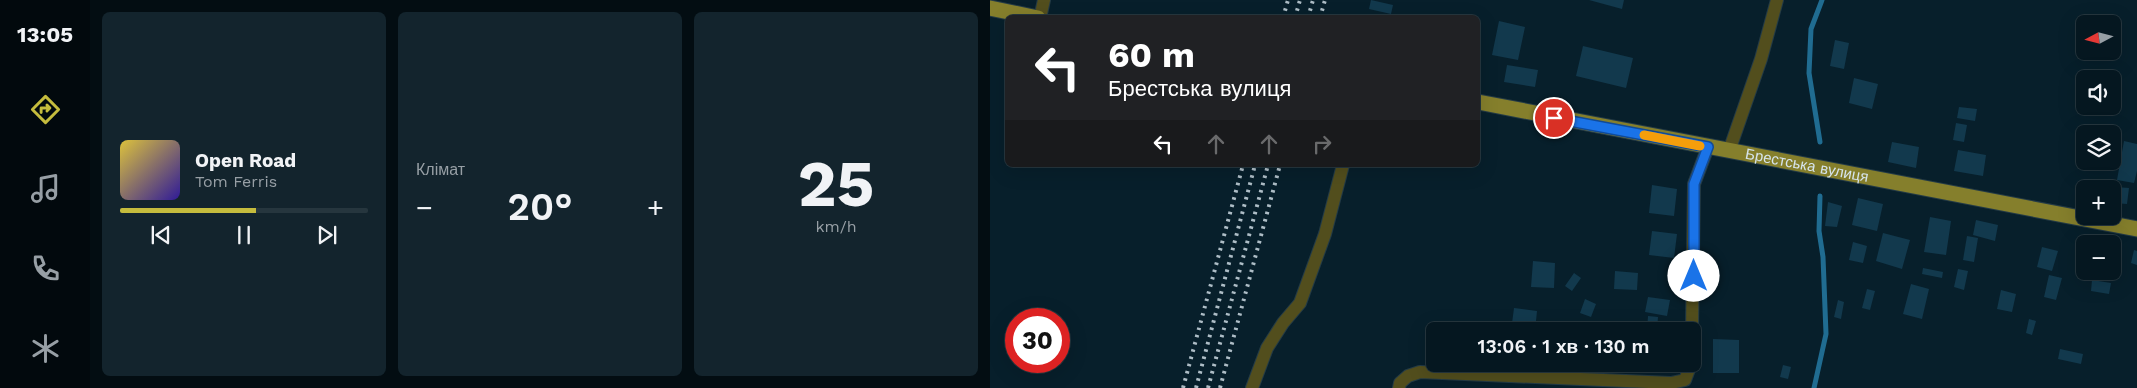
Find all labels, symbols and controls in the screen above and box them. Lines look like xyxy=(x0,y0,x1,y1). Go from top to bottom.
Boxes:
north arrow xyxy=(2076,15,2121,60)
map controls xyxy=(2076,15,2121,280)
text: 13:05 xyxy=(17,22,73,47)
text: 60 m xyxy=(1108,34,1195,76)
icon: left xyxy=(1025,35,1090,100)
button: sound xyxy=(2076,70,2121,115)
text: Брестська вулиця xyxy=(1108,76,1291,101)
icon: directions xyxy=(28,92,63,127)
pin xyxy=(1533,97,1575,139)
icon: arrive xyxy=(1540,104,1568,132)
button: layers xyxy=(2076,125,2121,170)
icon: left xyxy=(1149,130,1177,158)
icon: ahead xyxy=(1202,130,1230,158)
icon: ahead xyxy=(1255,130,1283,158)
icon: right xyxy=(1308,130,1336,158)
street label: Брестська вулиця xyxy=(1744,145,1870,186)
text: 25 xyxy=(798,146,874,222)
text: Open Road xyxy=(195,149,296,172)
text: Клімат xyxy=(416,160,465,179)
icon: music xyxy=(28,171,63,206)
text: Tom Ferris xyxy=(195,172,277,191)
button: + xyxy=(2076,180,2121,225)
text: 20° xyxy=(508,185,572,229)
text: − xyxy=(416,191,433,224)
text: + xyxy=(647,191,664,224)
text: km/h xyxy=(815,217,857,236)
icon: previous xyxy=(147,221,175,249)
icon: pause xyxy=(230,221,258,249)
icon: next xyxy=(313,221,341,249)
button: − xyxy=(2076,235,2121,280)
position arrow xyxy=(1667,249,1719,301)
icon: phone xyxy=(28,251,63,286)
speed limit sign: 30 xyxy=(1005,308,1070,373)
icon: climate xyxy=(28,331,63,366)
text: 13:06 · 1 хв · 130 m xyxy=(1478,335,1649,358)

